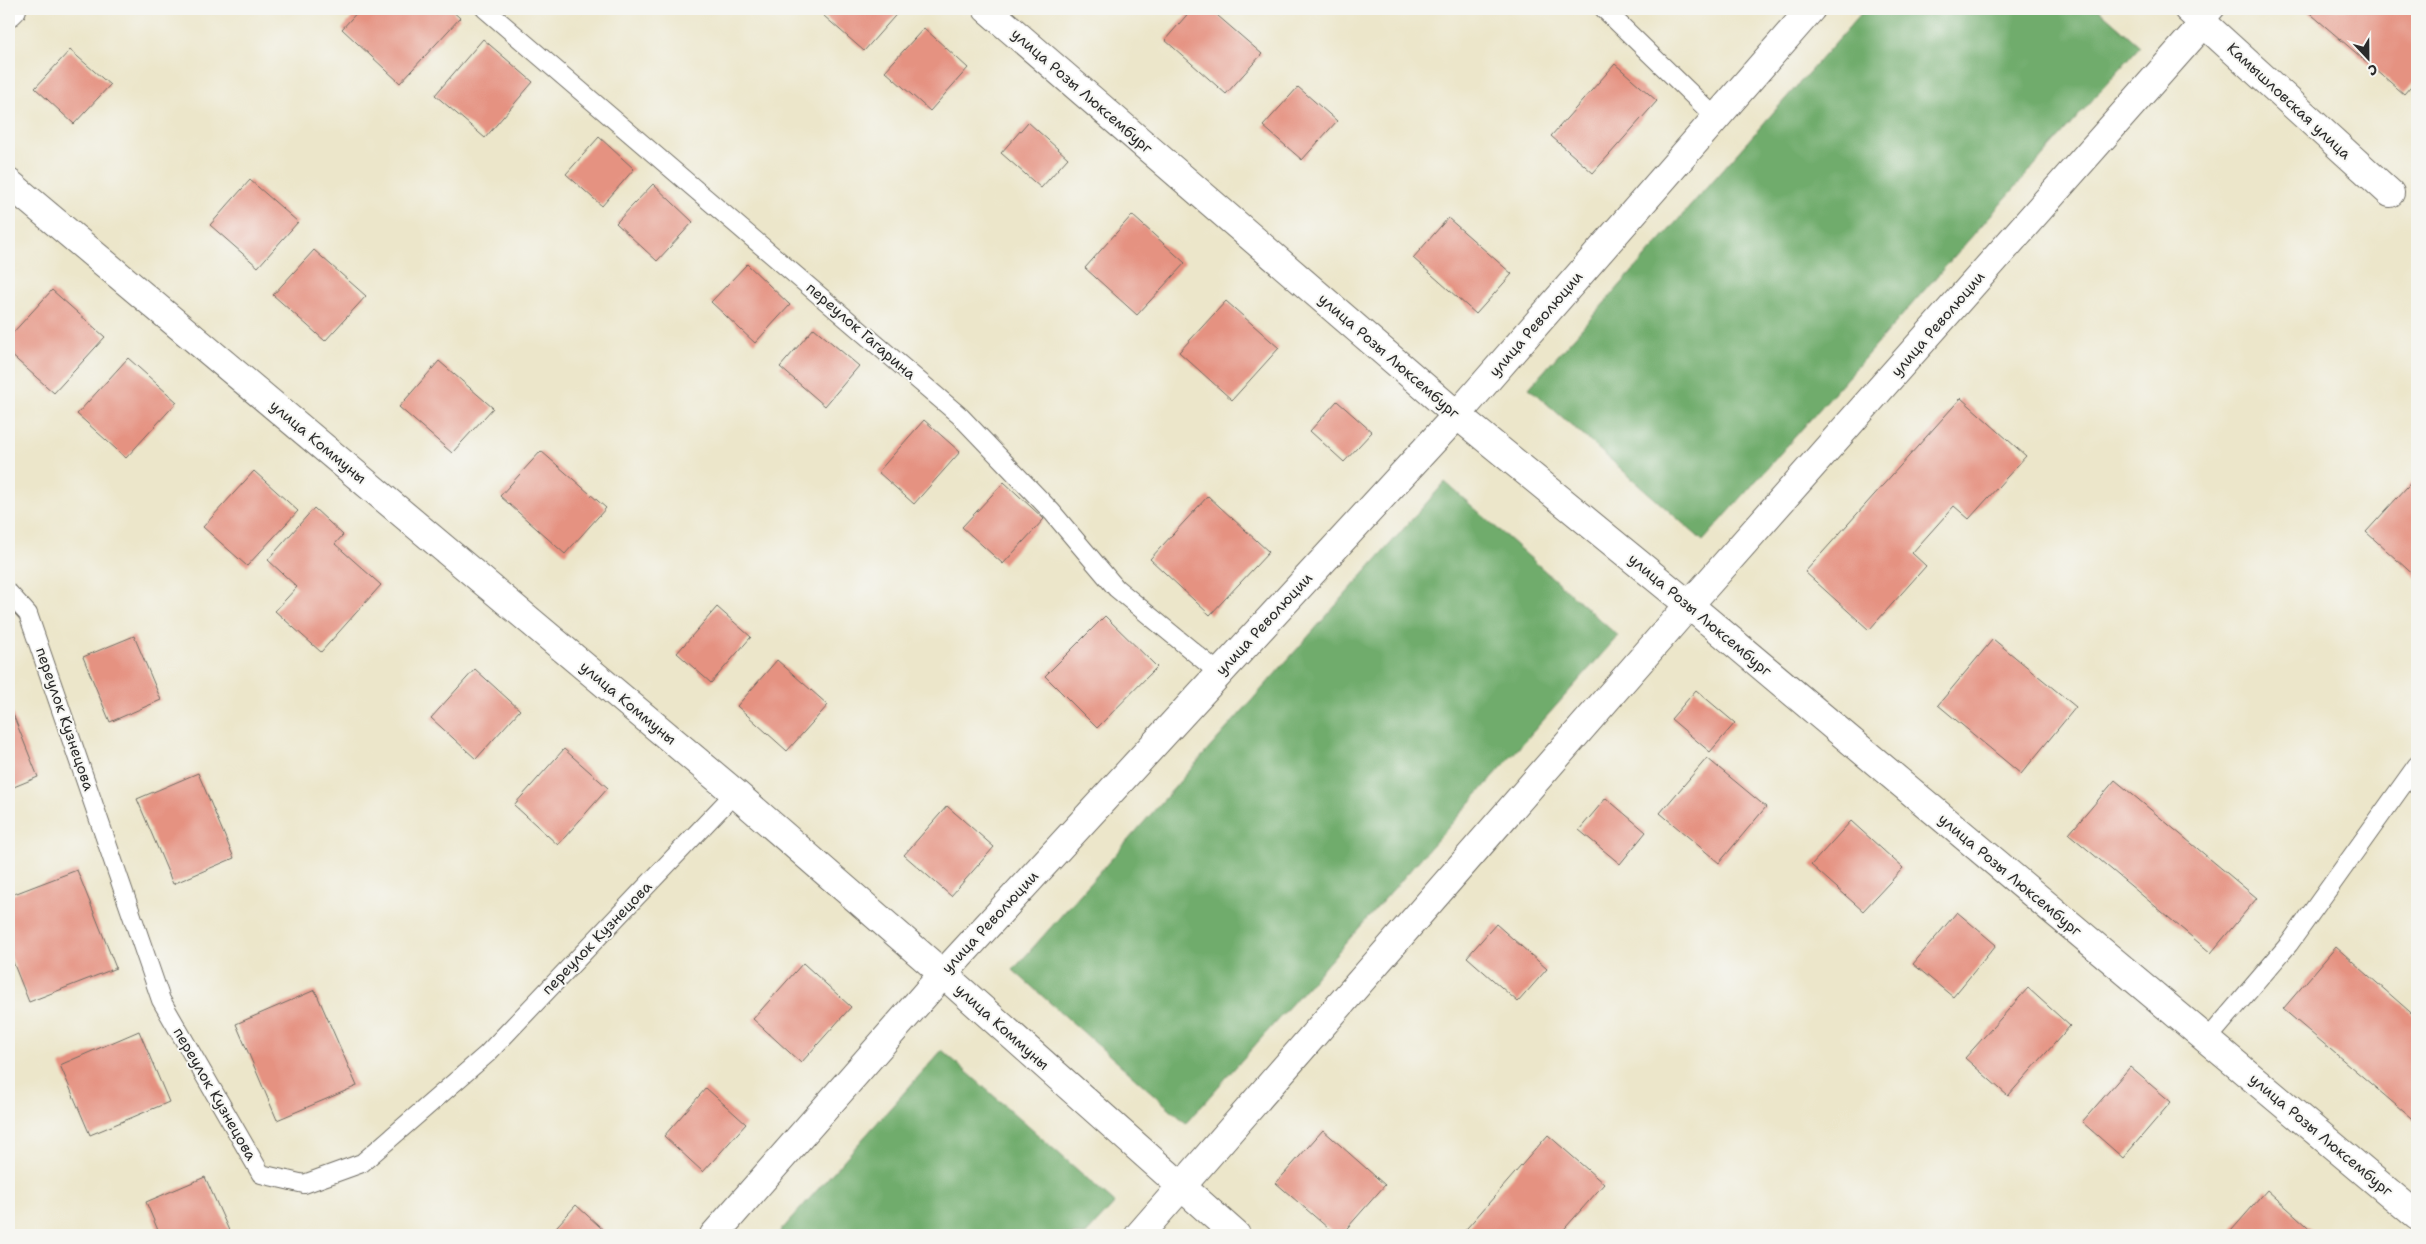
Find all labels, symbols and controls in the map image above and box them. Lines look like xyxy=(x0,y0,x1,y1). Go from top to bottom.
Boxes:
street label: улица Розы Люксембург xyxy=(1007,24,1157,158)
north arrow xyxy=(2344,32,2394,82)
street label: Камышловская улица xyxy=(2223,38,2356,164)
text: С xyxy=(2366,60,2380,80)
street label: улица Революции xyxy=(1485,267,1587,381)
street label: улица Революции xyxy=(1887,267,1989,381)
street label: переулок Гагарина xyxy=(802,278,921,385)
street label: улица Розы Люксембург xyxy=(1314,289,1464,423)
street label: улица Коммуны xyxy=(266,396,370,488)
street label: улица Розы Люксембург xyxy=(1624,549,1776,681)
street label: улица Революции xyxy=(1211,568,1317,680)
street label: переулок Кузнецова xyxy=(31,645,99,794)
street label: улица Коммуны xyxy=(576,657,680,749)
street label: улица Розы Люксембург xyxy=(1934,809,2086,941)
street label: улица Революции xyxy=(937,866,1043,978)
street label: переулок Кузнецова xyxy=(538,876,657,999)
street label: улица Коммуны xyxy=(951,979,1053,1075)
street label: переулок Кузнецова xyxy=(169,1024,262,1165)
street label: улица Розы Люксембург xyxy=(2245,1069,2397,1201)

